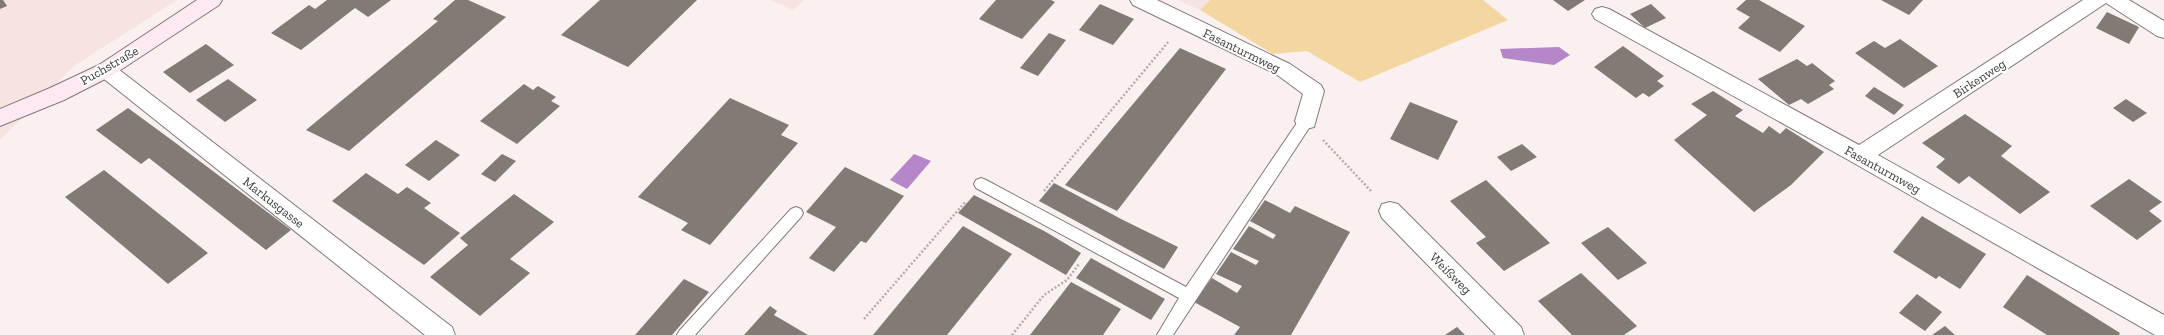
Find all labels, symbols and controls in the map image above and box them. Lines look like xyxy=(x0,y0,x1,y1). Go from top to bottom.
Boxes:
street label: Fasanturmweg xyxy=(1201,25,1283,76)
street label: Puchstraße xyxy=(77,43,141,88)
street label: Birkenweg xyxy=(1950,56,2008,101)
street label: Fasanturmweg xyxy=(1842,142,1923,196)
street label: Markusgasse xyxy=(240,174,307,231)
street label: Weißweg xyxy=(1427,250,1474,297)

